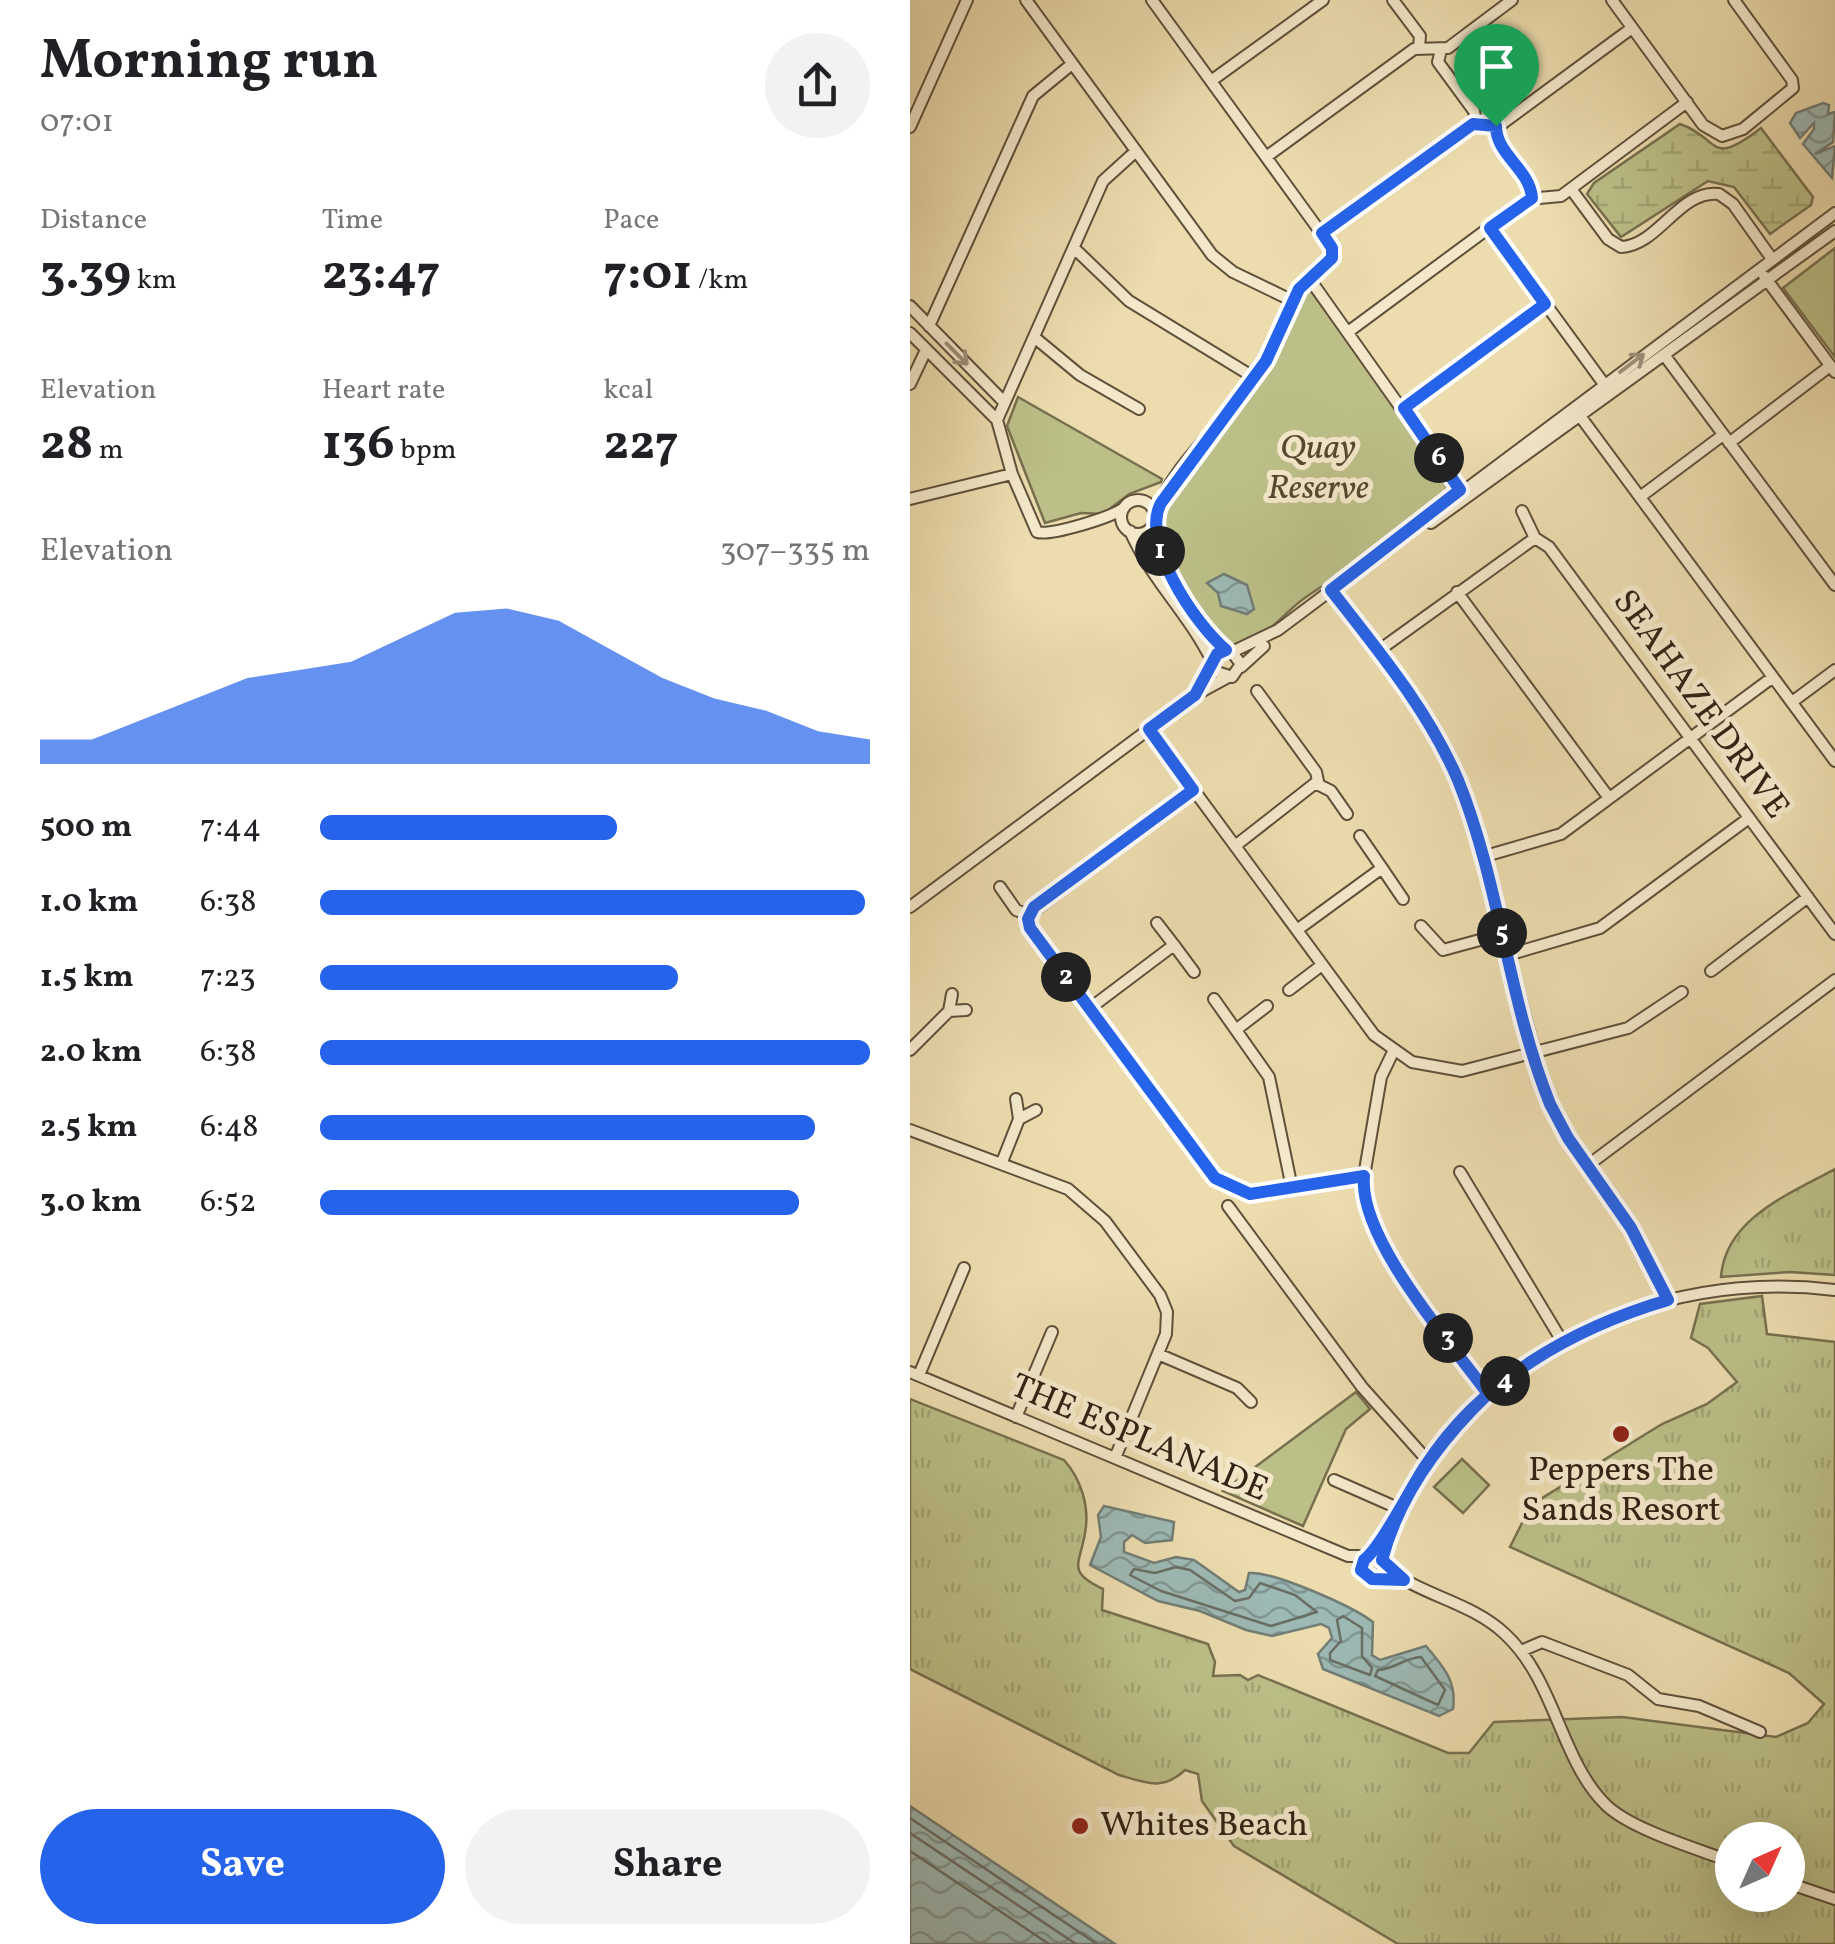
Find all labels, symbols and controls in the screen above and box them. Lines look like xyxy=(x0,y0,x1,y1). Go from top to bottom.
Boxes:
pin xyxy=(1454,24,1539,127)
text: Morning run xyxy=(40,25,379,101)
button: share xyxy=(765,33,870,138)
icon: arrive xyxy=(1469,39,1524,94)
text: 07:01 xyxy=(40,101,114,145)
text: Distance xyxy=(40,201,147,240)
text: Time xyxy=(322,201,383,240)
text: Pace xyxy=(603,201,659,240)
text: 3.39 xyxy=(40,240,131,310)
text: 23:47 xyxy=(322,240,440,310)
text: 7:01 xyxy=(603,240,692,310)
text: km xyxy=(131,261,177,300)
text: /km xyxy=(692,261,748,300)
one-way arrow xyxy=(944,341,968,365)
one-way arrow xyxy=(1618,352,1646,373)
text: Elevation xyxy=(40,371,156,410)
text: Heart rate xyxy=(322,371,445,410)
text: kcal xyxy=(603,371,653,410)
text: 28 xyxy=(40,410,93,480)
text: 136 xyxy=(322,410,395,480)
text: 227 xyxy=(603,410,679,480)
park label: Quay Reserve xyxy=(1267,425,1369,513)
text: m xyxy=(93,431,124,470)
text: bpm xyxy=(395,431,456,470)
pin: 6 xyxy=(1414,433,1464,483)
text: 6 xyxy=(1431,438,1447,477)
pin: 1 xyxy=(1135,526,1185,576)
text: Elevation xyxy=(40,530,173,574)
text: 307–335 m xyxy=(720,530,870,574)
text: 1 xyxy=(1154,531,1166,570)
street label: SEAHAZE DRIVE xyxy=(1600,581,1800,829)
text: 500 m xyxy=(40,806,132,850)
text: 7:44 xyxy=(200,806,261,850)
text: 1.0 km xyxy=(40,881,138,925)
text: 6:38 xyxy=(200,881,256,925)
pin: 5 xyxy=(1477,908,1527,958)
text: 5 xyxy=(1495,913,1509,952)
pin: 2 xyxy=(1041,952,1091,1002)
text: 1.5 km xyxy=(40,956,134,1000)
text: 7:23 xyxy=(200,956,256,1000)
text: 2 xyxy=(1059,957,1073,996)
text: 2.0 km xyxy=(40,1031,142,1075)
text: 6:38 xyxy=(200,1031,256,1075)
text: 2.5 km xyxy=(40,1106,138,1150)
text: 6:48 xyxy=(200,1106,258,1150)
text: 3.0 km xyxy=(40,1181,142,1225)
text: 6:52 xyxy=(200,1181,256,1225)
pin: 3 xyxy=(1423,1313,1473,1363)
text: 3 xyxy=(1441,1318,1455,1357)
pin: 4 xyxy=(1480,1356,1530,1406)
text: 4 xyxy=(1497,1361,1513,1400)
street label: THE ESPLANADE xyxy=(1003,1363,1275,1515)
marker: Peppers The Sands Resort xyxy=(1610,1423,1632,1445)
place label: Peppers The Sands Resort xyxy=(1521,1447,1721,1535)
place label: Whites Beach xyxy=(1100,1802,1308,1850)
button: Save xyxy=(40,1809,445,1924)
button: Share xyxy=(465,1809,870,1924)
marker: Whites Beach xyxy=(1069,1815,1091,1837)
north arrow xyxy=(1715,1822,1805,1912)
map controls xyxy=(1715,1822,1805,1912)

